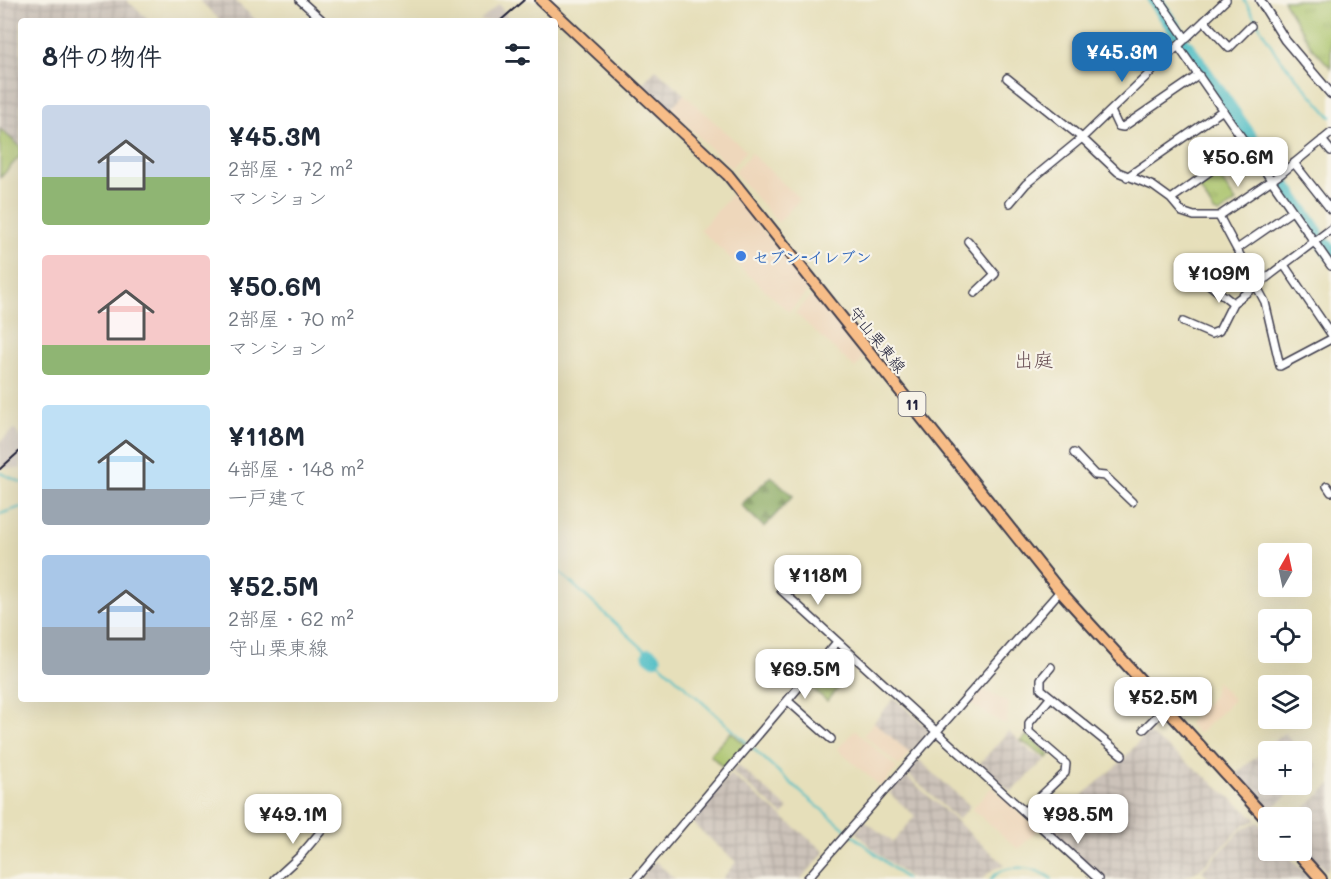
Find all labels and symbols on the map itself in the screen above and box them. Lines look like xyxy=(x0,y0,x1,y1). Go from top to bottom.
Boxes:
pin: ¥45.3M xyxy=(1073,32,1171,83)
pin: ¥50.6M xyxy=(1189,137,1287,188)
place label: セブン-イレブン xyxy=(753,246,872,267)
marker: セブン-イレブン xyxy=(734,249,748,263)
pin: ¥109M xyxy=(1177,253,1261,304)
street label: 守山栗東線 xyxy=(845,301,911,377)
district label: 出庭 xyxy=(1014,346,1054,372)
road number: 11 xyxy=(898,392,926,416)
north arrow xyxy=(1258,543,1312,597)
pin: ¥118M xyxy=(776,555,860,606)
pin: ¥69.5M xyxy=(756,649,854,700)
pin: ¥52.5M xyxy=(1114,677,1212,728)
pin: ¥49.1M xyxy=(244,794,342,845)
pin: ¥98.5M xyxy=(1029,794,1127,845)

